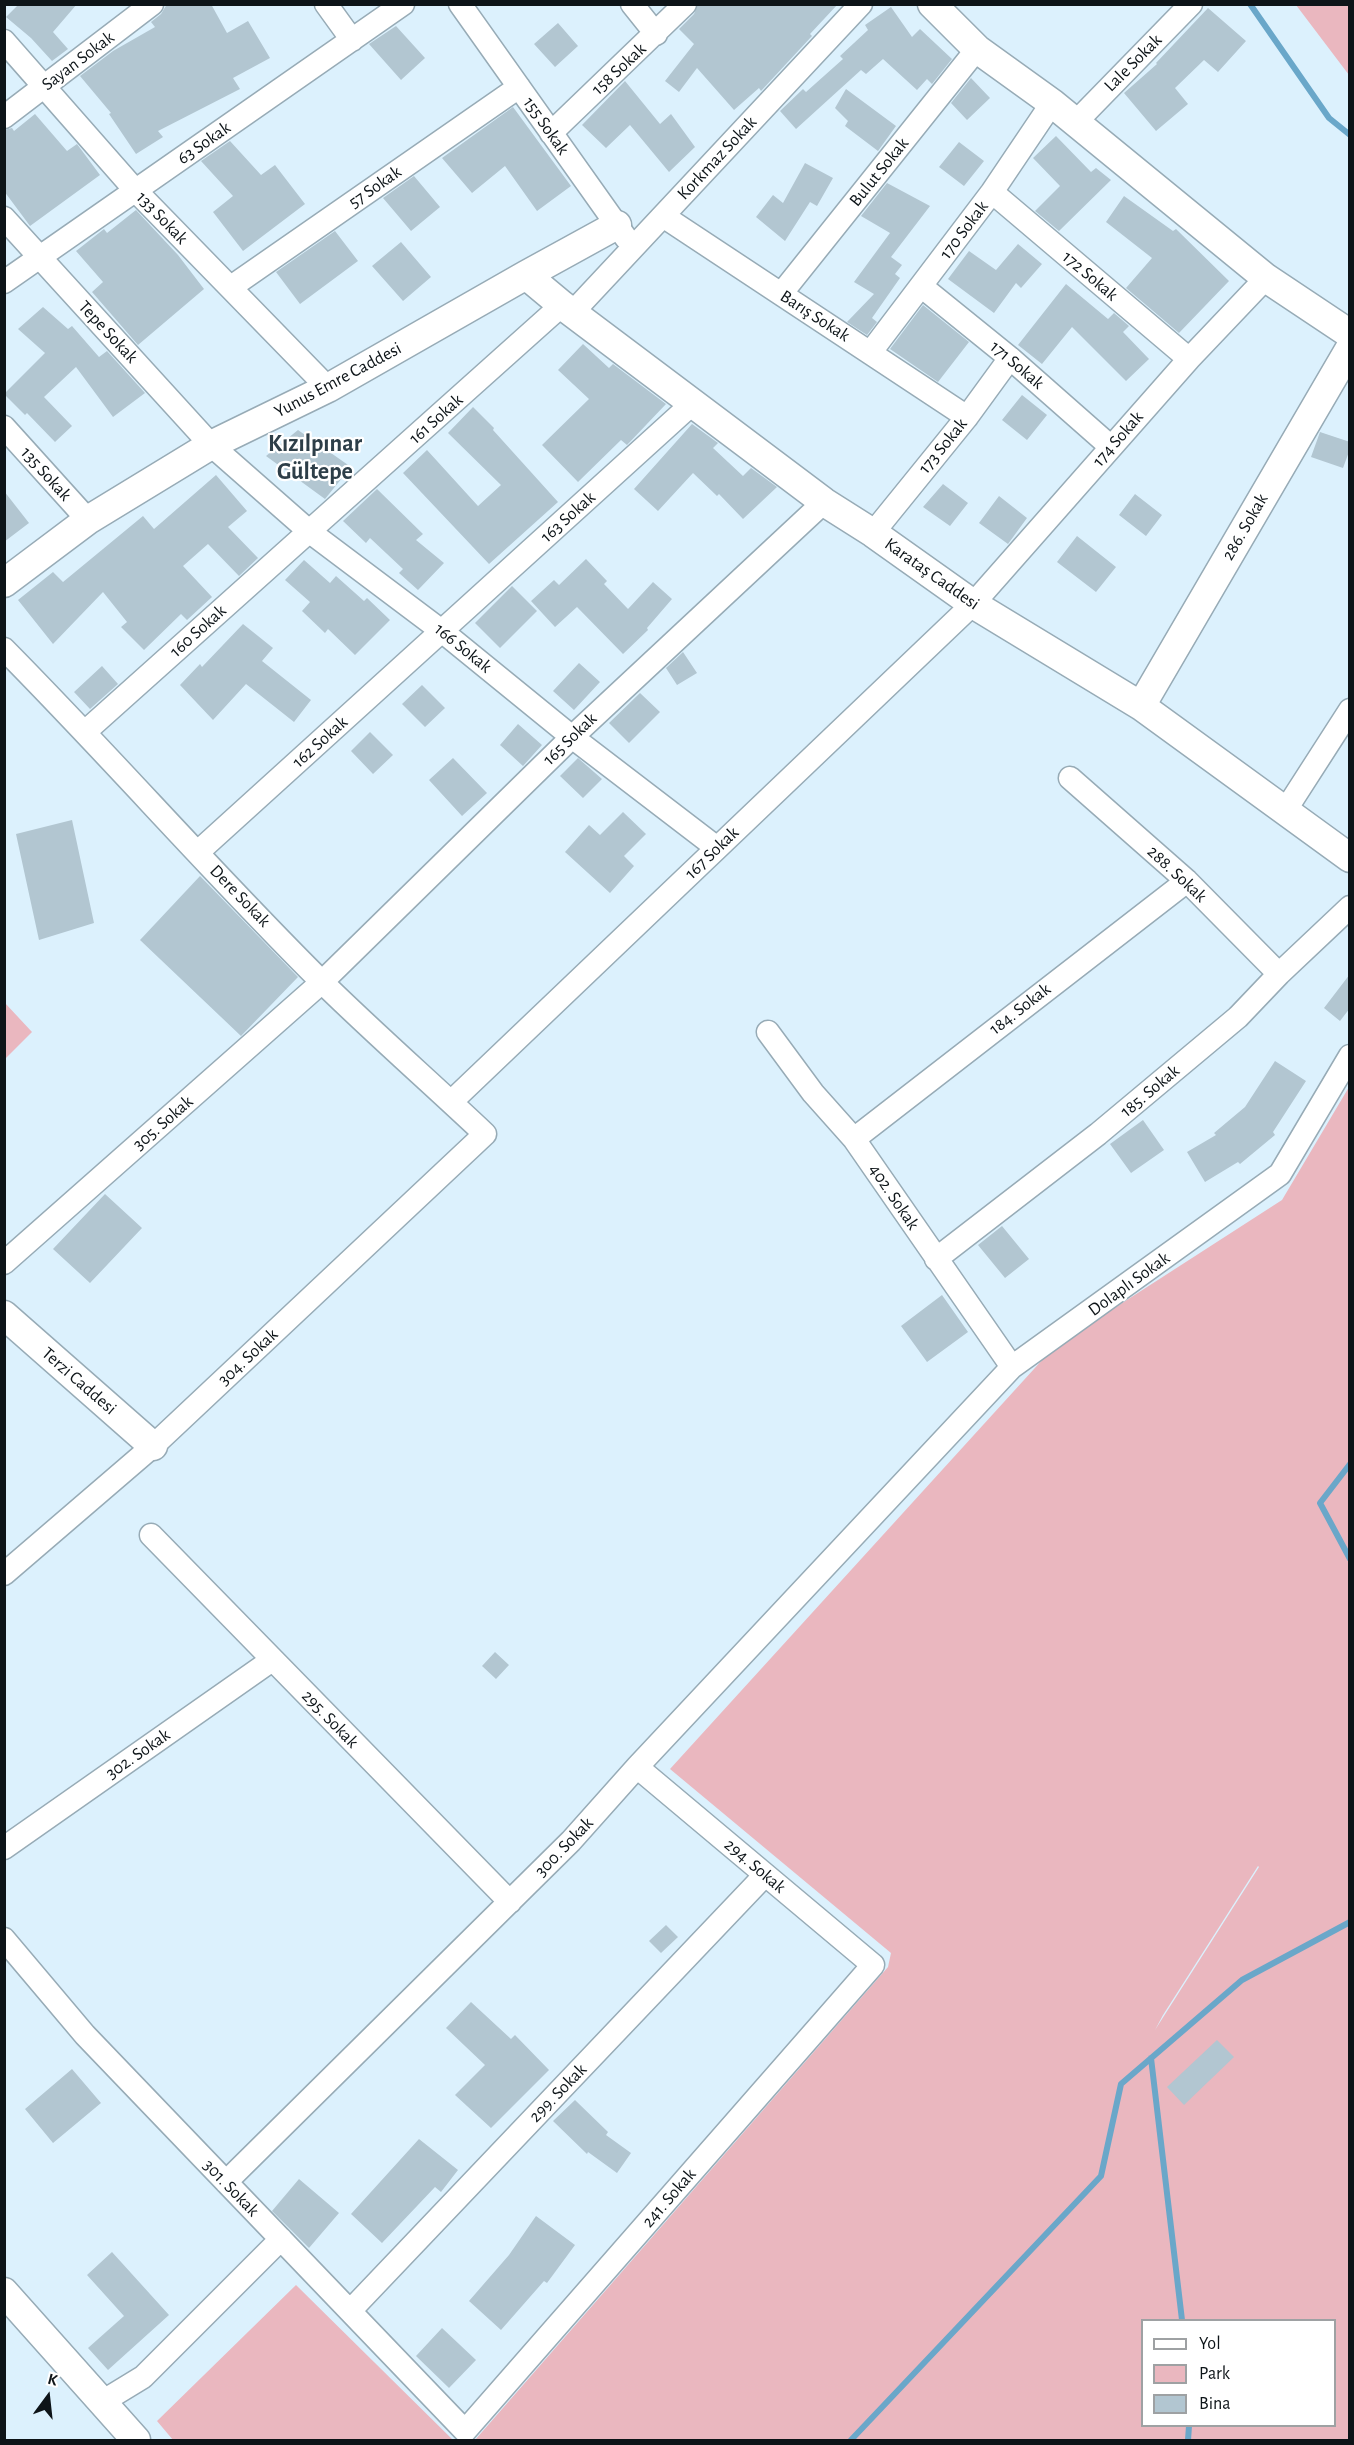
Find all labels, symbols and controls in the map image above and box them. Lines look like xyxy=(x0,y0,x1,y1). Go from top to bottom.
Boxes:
street label: Sayan Sokak xyxy=(37,27,119,95)
street label: Lale Sokak xyxy=(1100,30,1166,96)
street label: 158 Sokak xyxy=(587,38,651,100)
street label: 155 Sokak xyxy=(518,93,574,159)
street label: Korkmaz Sokak xyxy=(673,112,761,204)
street label: 63 Sokak xyxy=(173,117,235,169)
street label: Bulut Sokak xyxy=(845,133,913,211)
street label: 57 Sokak xyxy=(344,161,406,213)
street label: 133 Sokak xyxy=(132,187,192,249)
street label: 170 Sokak xyxy=(935,197,993,263)
street label: 172 Sokak xyxy=(1058,246,1122,306)
street label: Barış Sokak xyxy=(776,285,854,347)
street label: Tepe Sokak xyxy=(74,296,142,368)
street label: 171 Sokak xyxy=(985,336,1049,394)
street label: Yunus Emre Caddesi xyxy=(271,337,405,423)
street label: 161 Sokak xyxy=(405,389,467,449)
street label: 174 Sokak xyxy=(1088,407,1148,471)
street label: 173 Sokak xyxy=(914,414,972,478)
district label: Kızılpınar Gültepe xyxy=(268,430,362,486)
street label: 135 Sokak xyxy=(16,442,76,506)
street label: 163 Sokak xyxy=(536,487,600,547)
street label: 286. Sokak xyxy=(1217,490,1273,564)
street label: Karataş Caddesi xyxy=(880,533,984,615)
street label: 160 Sokak xyxy=(165,600,231,662)
street label: 166 Sokak xyxy=(430,618,496,678)
street label: 165 Sokak xyxy=(539,708,601,770)
street label: 162 Sokak xyxy=(288,712,352,772)
street label: 167 Sokak xyxy=(681,822,743,884)
street label: 288. Sokak xyxy=(1143,841,1211,907)
street label: Dere Sokak xyxy=(205,860,275,932)
street label: 184. Sokak xyxy=(985,978,1055,1040)
street label: 185. Sokak xyxy=(1116,1060,1184,1122)
street label: 305. Sokak xyxy=(128,1091,198,1155)
street label: 402. Sokak xyxy=(864,1160,924,1234)
street label: Dolaplı Sokak xyxy=(1084,1247,1174,1321)
street label: 304. Sokak xyxy=(214,1324,282,1390)
street label: Terzi Caddesi xyxy=(37,1343,121,1419)
street label: 295. Sokak xyxy=(297,1685,363,1753)
street label: 302. Sokak xyxy=(102,1724,174,1784)
street label: 300. Sokak xyxy=(530,1813,598,1881)
street label: 294. Sokak xyxy=(720,1834,790,1898)
street label: 299. Sokak xyxy=(525,2059,591,2127)
street label: 301. Sokak xyxy=(198,2155,264,2221)
street label: 241. Sokak xyxy=(637,2164,701,2232)
legend xyxy=(1141,2319,1336,2427)
text: Yol xyxy=(1199,2335,1221,2353)
text: Park xyxy=(1199,2365,1230,2383)
north arrow xyxy=(18,2367,78,2427)
text: K xyxy=(46,2371,59,2389)
text: Bina xyxy=(1199,2395,1231,2413)

